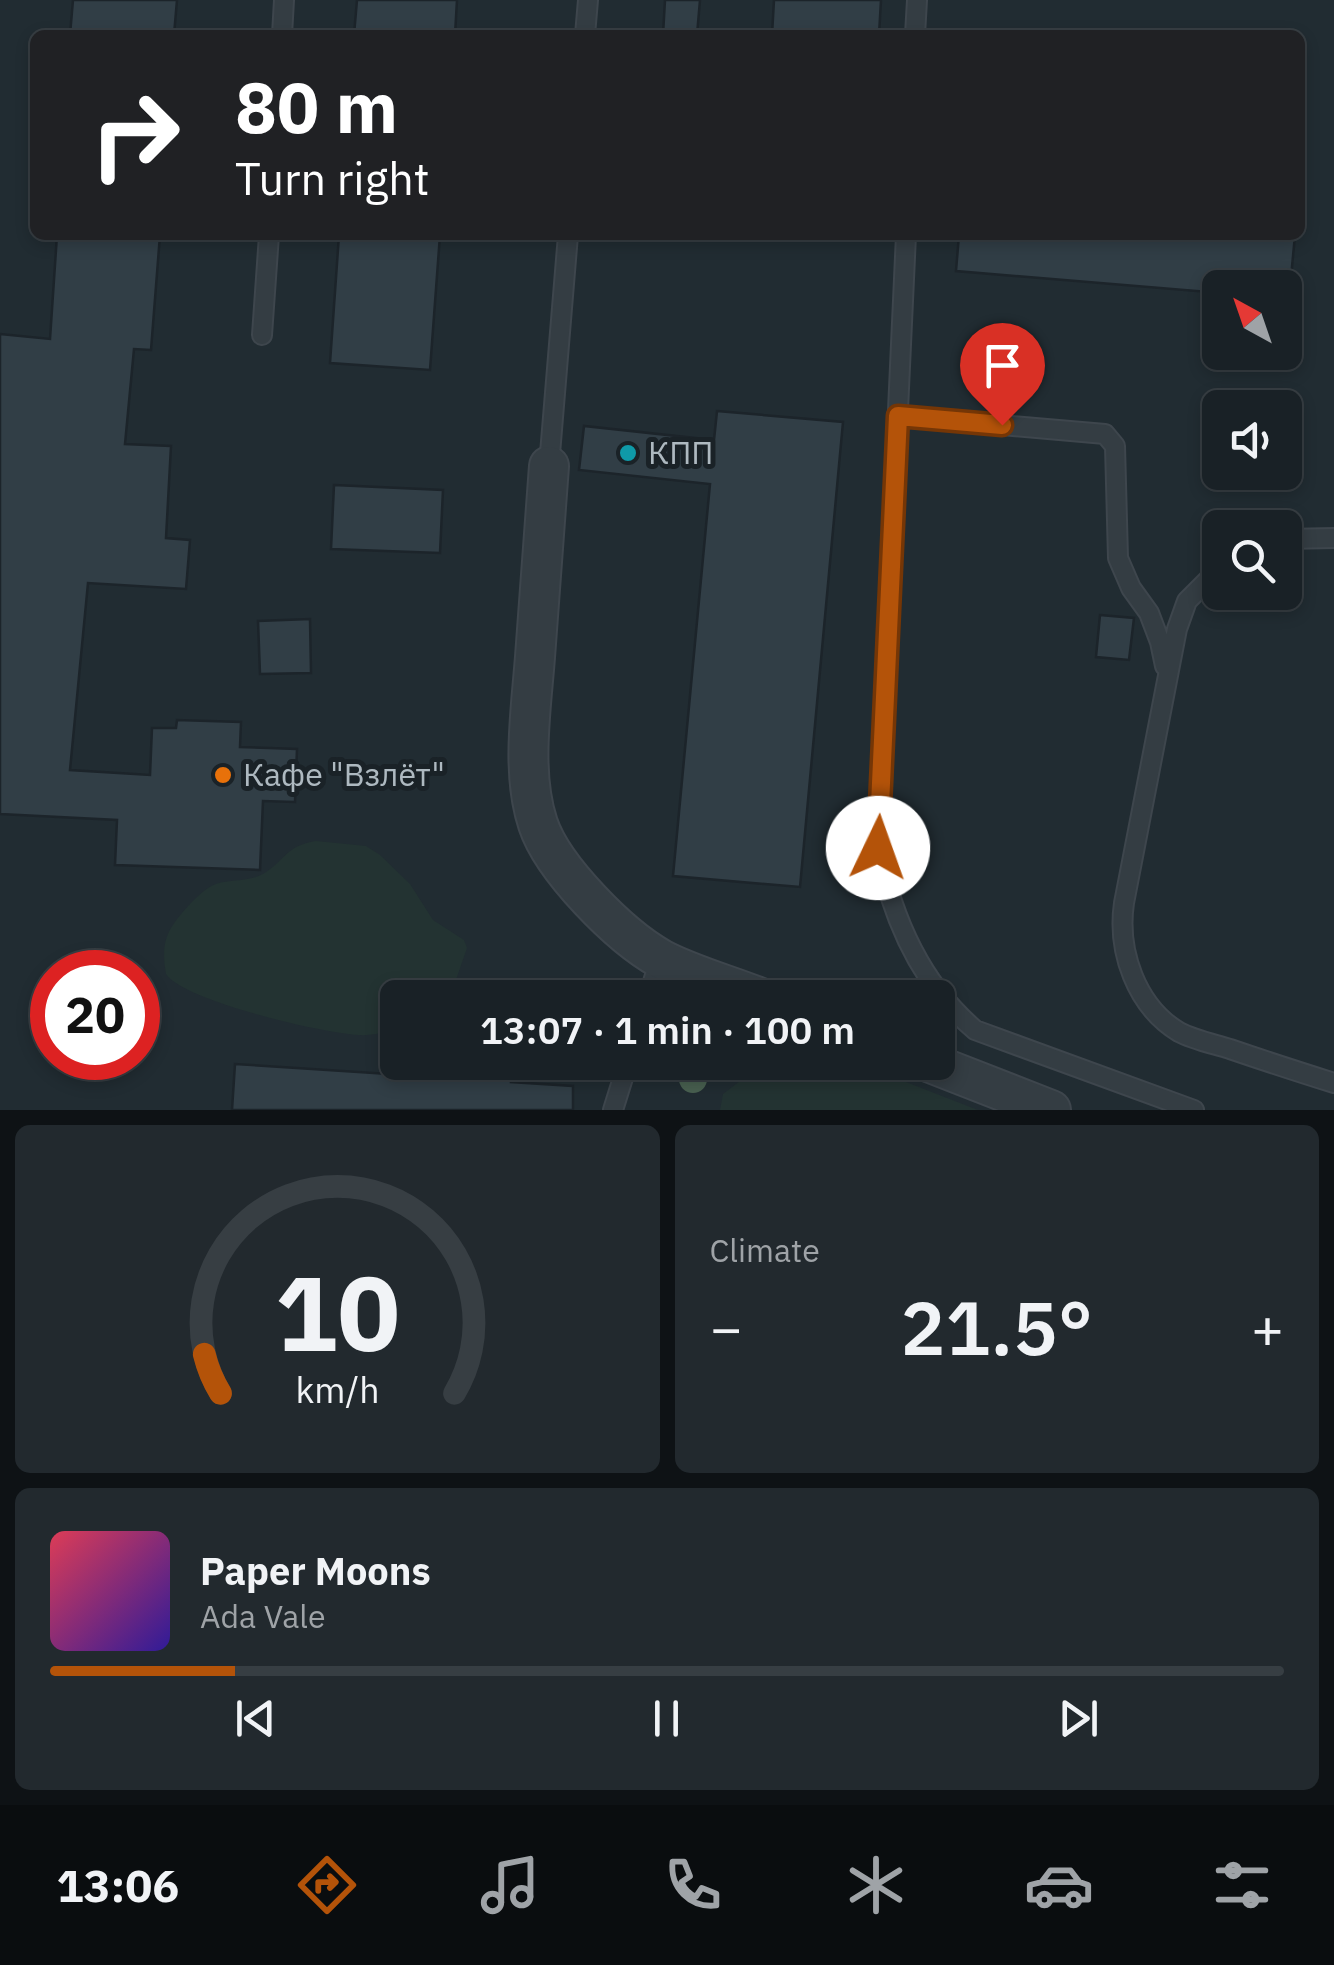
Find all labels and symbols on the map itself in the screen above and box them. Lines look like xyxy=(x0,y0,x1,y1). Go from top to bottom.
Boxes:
north arrow xyxy=(1202,270,1302,370)
pin xyxy=(960,323,1045,426)
place label: КПП xyxy=(648,431,714,473)
marker: КПП xyxy=(617,442,639,464)
place label: Кафе "Взлёт" xyxy=(243,753,445,795)
marker: Кафе "Взлёт" xyxy=(212,764,234,786)
position arrow xyxy=(826,796,930,900)
speed limit sign: 20 xyxy=(30,950,160,1080)

